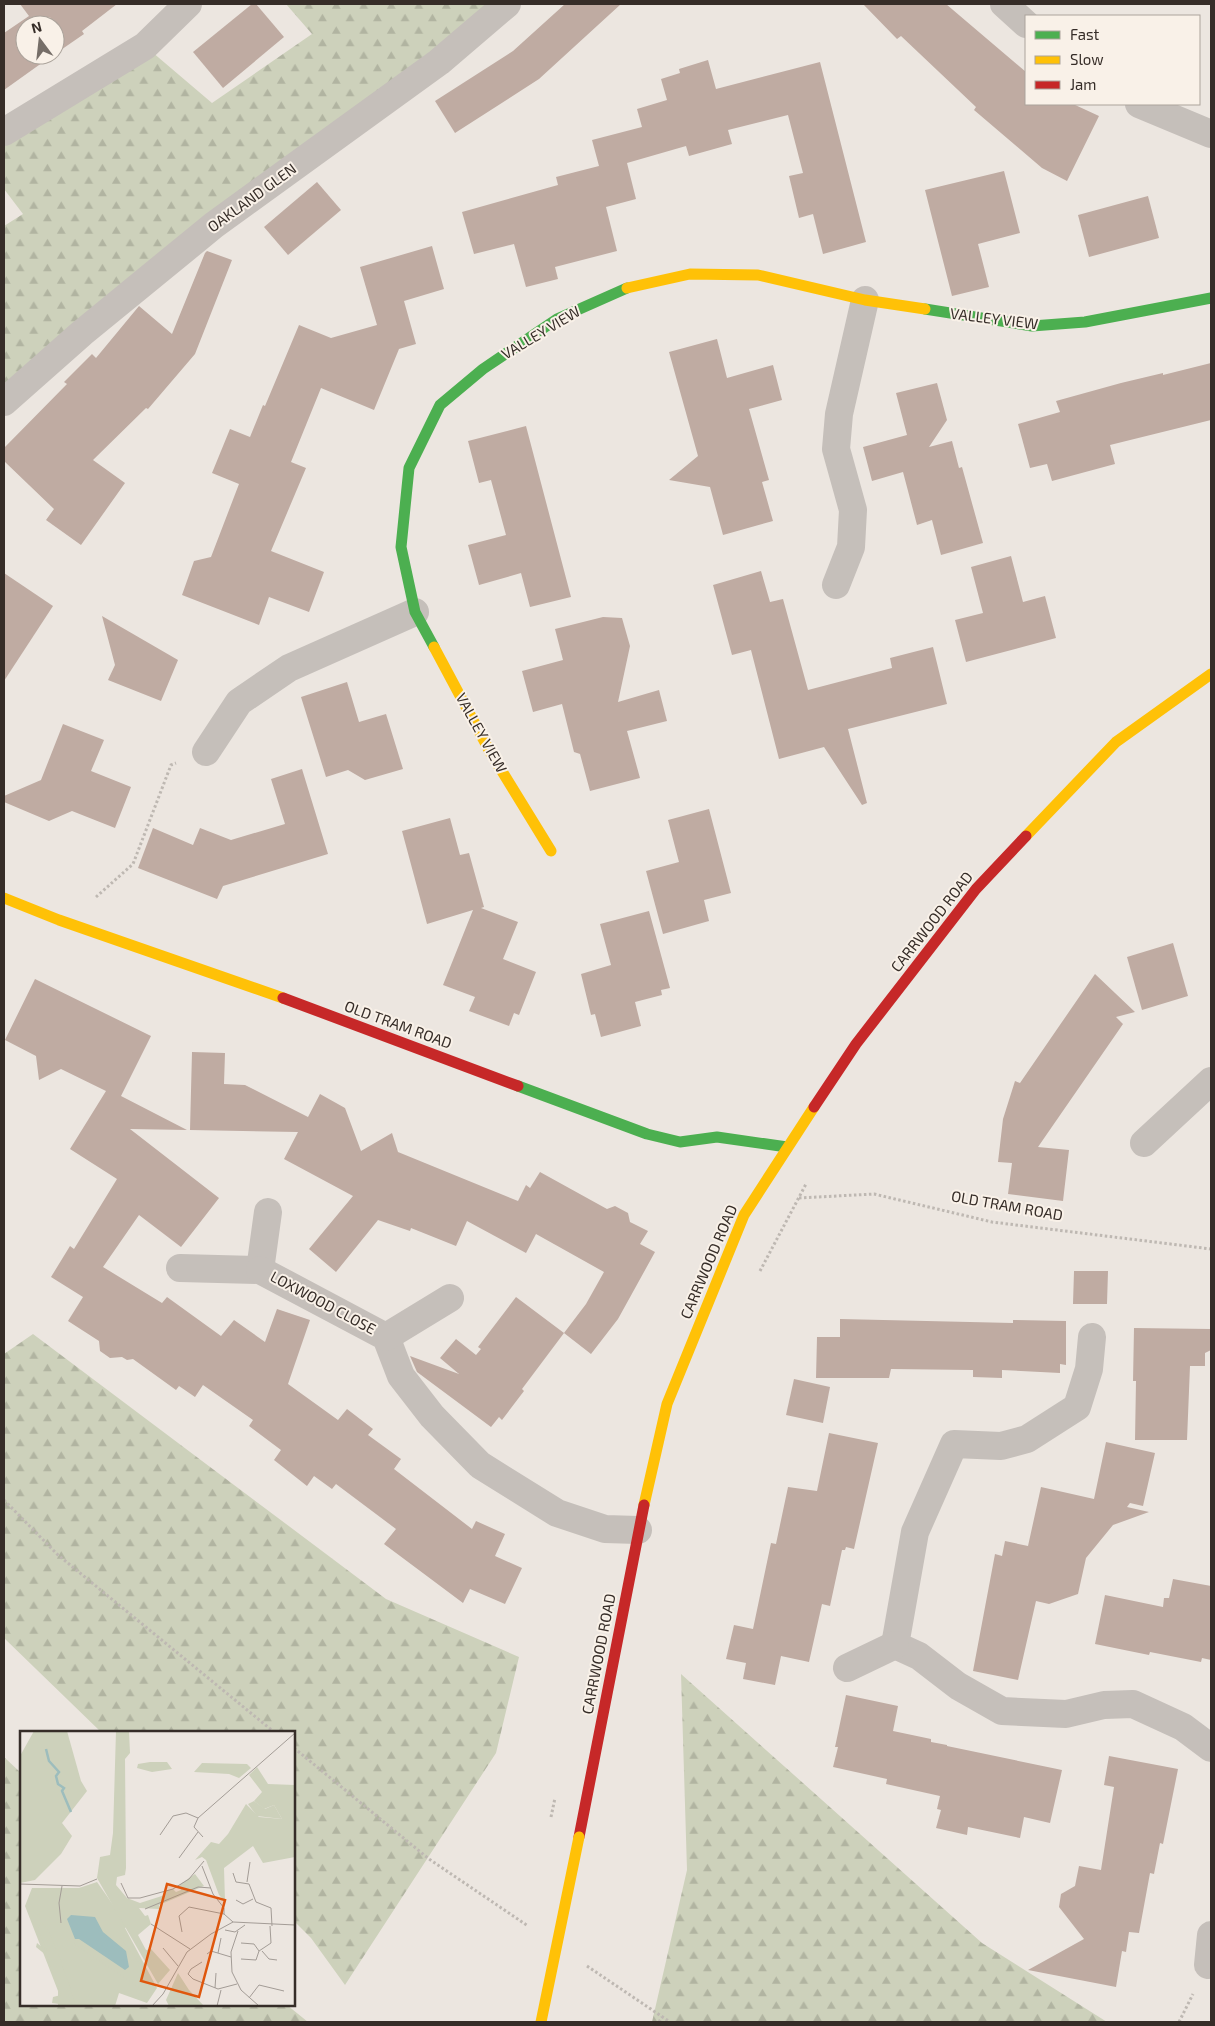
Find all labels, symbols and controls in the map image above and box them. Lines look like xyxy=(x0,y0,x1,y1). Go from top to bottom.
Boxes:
north arrow xyxy=(15,15,65,65)
legend xyxy=(1025,15,1200,105)
text: N xyxy=(29,17,44,36)
text: Fast xyxy=(1070,25,1100,43)
text: Slow xyxy=(1070,50,1104,68)
text: Jam xyxy=(1070,75,1096,93)
street label: OAKLAND GLEN xyxy=(204,159,299,235)
street label: VALLEY VIEW xyxy=(498,302,583,363)
street label: VALLEY VIEW xyxy=(949,304,1039,332)
street label: VALLEY VIEW xyxy=(453,689,511,776)
street label: CARRWOOD ROAD xyxy=(886,868,976,975)
street label: OLD TRAM ROAD xyxy=(342,996,455,1052)
street label: OLD TRAM ROAD xyxy=(950,1186,1064,1224)
street label: CARRWOOD ROAD xyxy=(676,1202,740,1322)
street label: LOXWOOD CLOSE xyxy=(268,1267,379,1337)
street label: CARRWOOD ROAD xyxy=(577,1592,619,1716)
inset map xyxy=(20,1731,295,2006)

